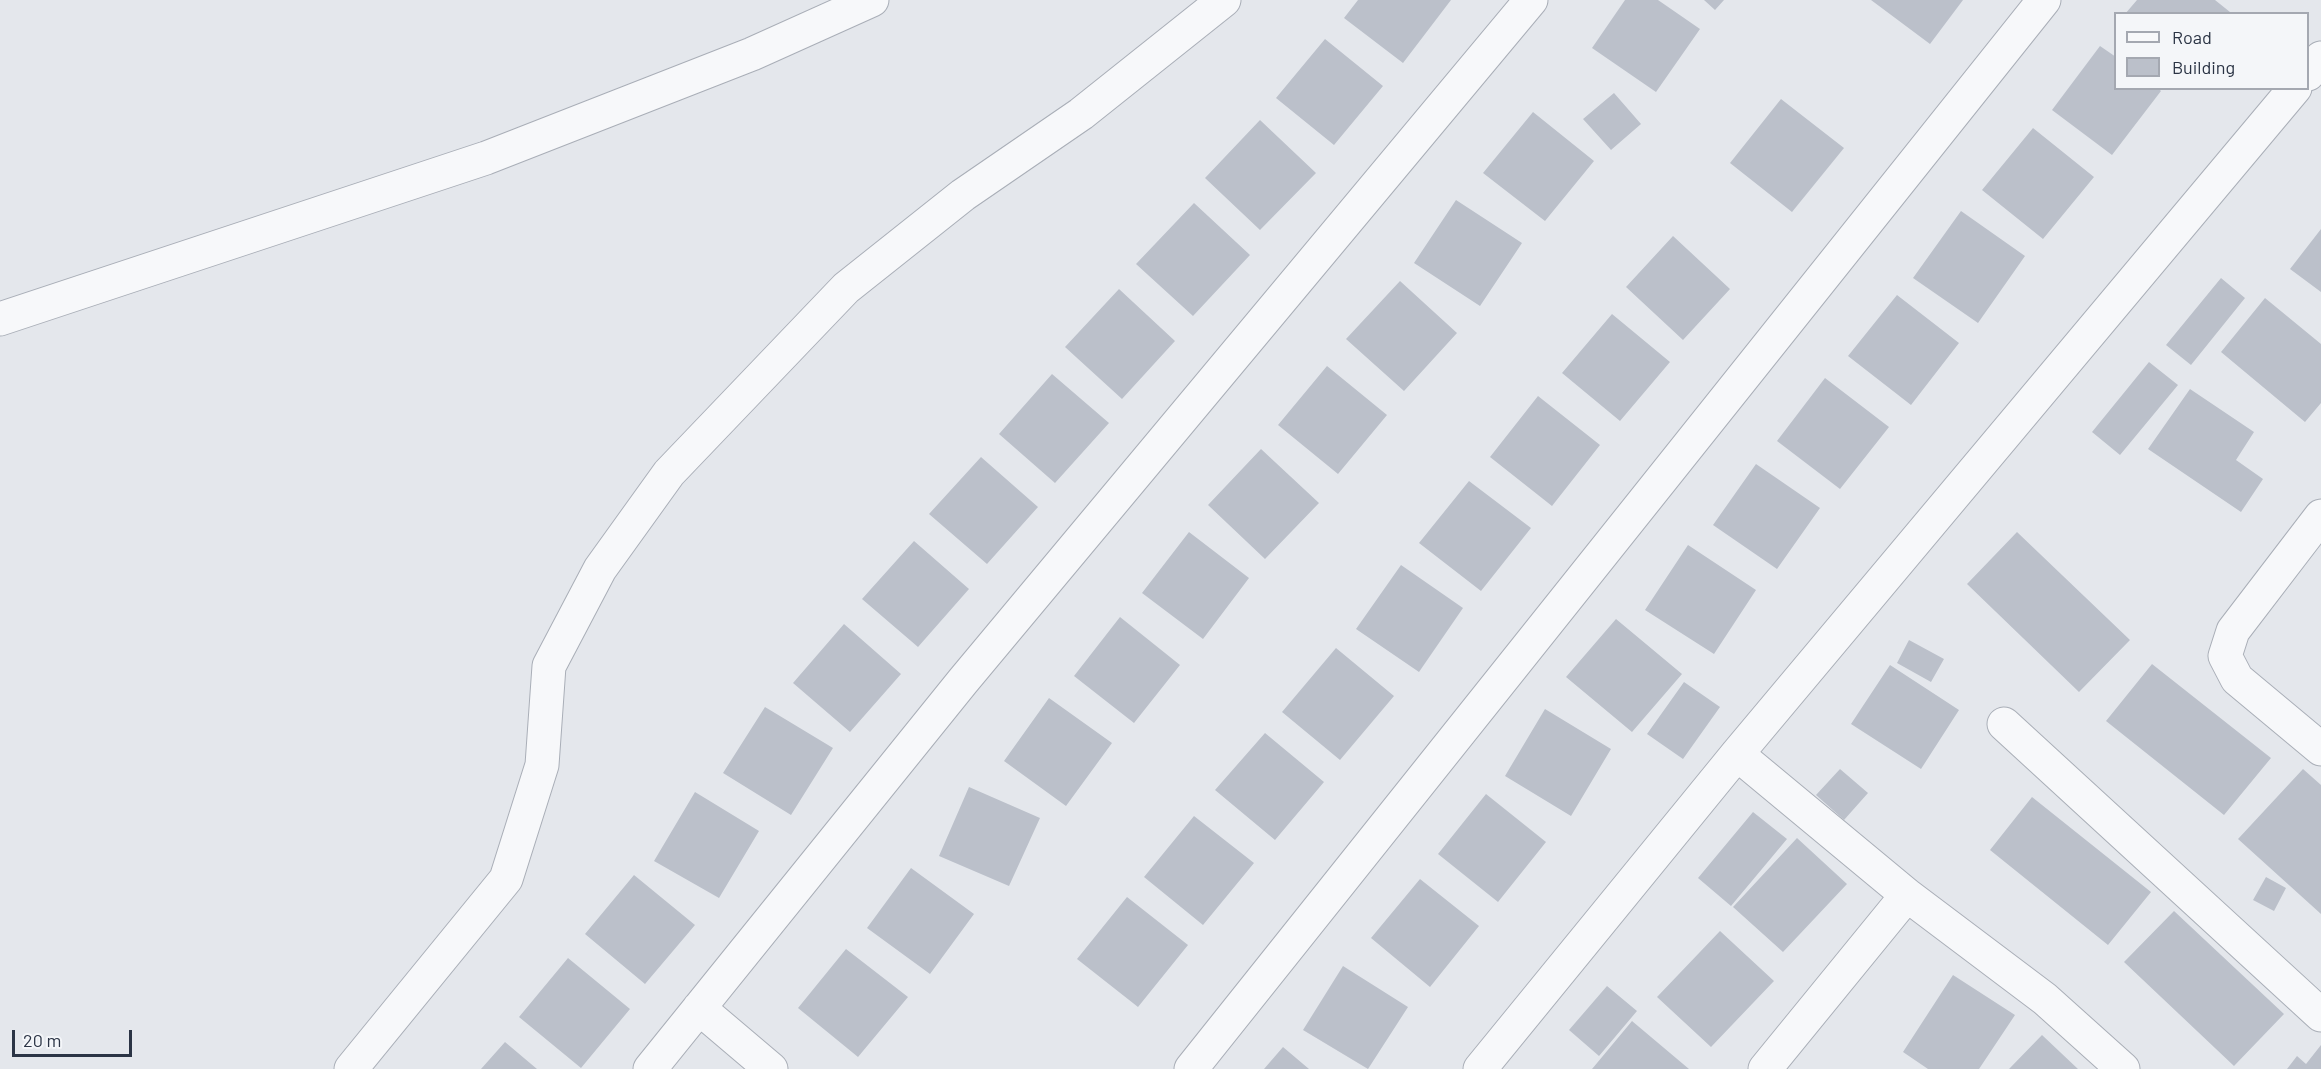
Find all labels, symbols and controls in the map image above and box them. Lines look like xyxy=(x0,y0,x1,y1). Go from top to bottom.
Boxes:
legend xyxy=(2114,12,2309,90)
text: Road xyxy=(2172,26,2212,48)
text: Building xyxy=(2172,56,2235,78)
scale bar xyxy=(15,1018,135,1056)
text: 20 m xyxy=(23,1029,61,1051)

